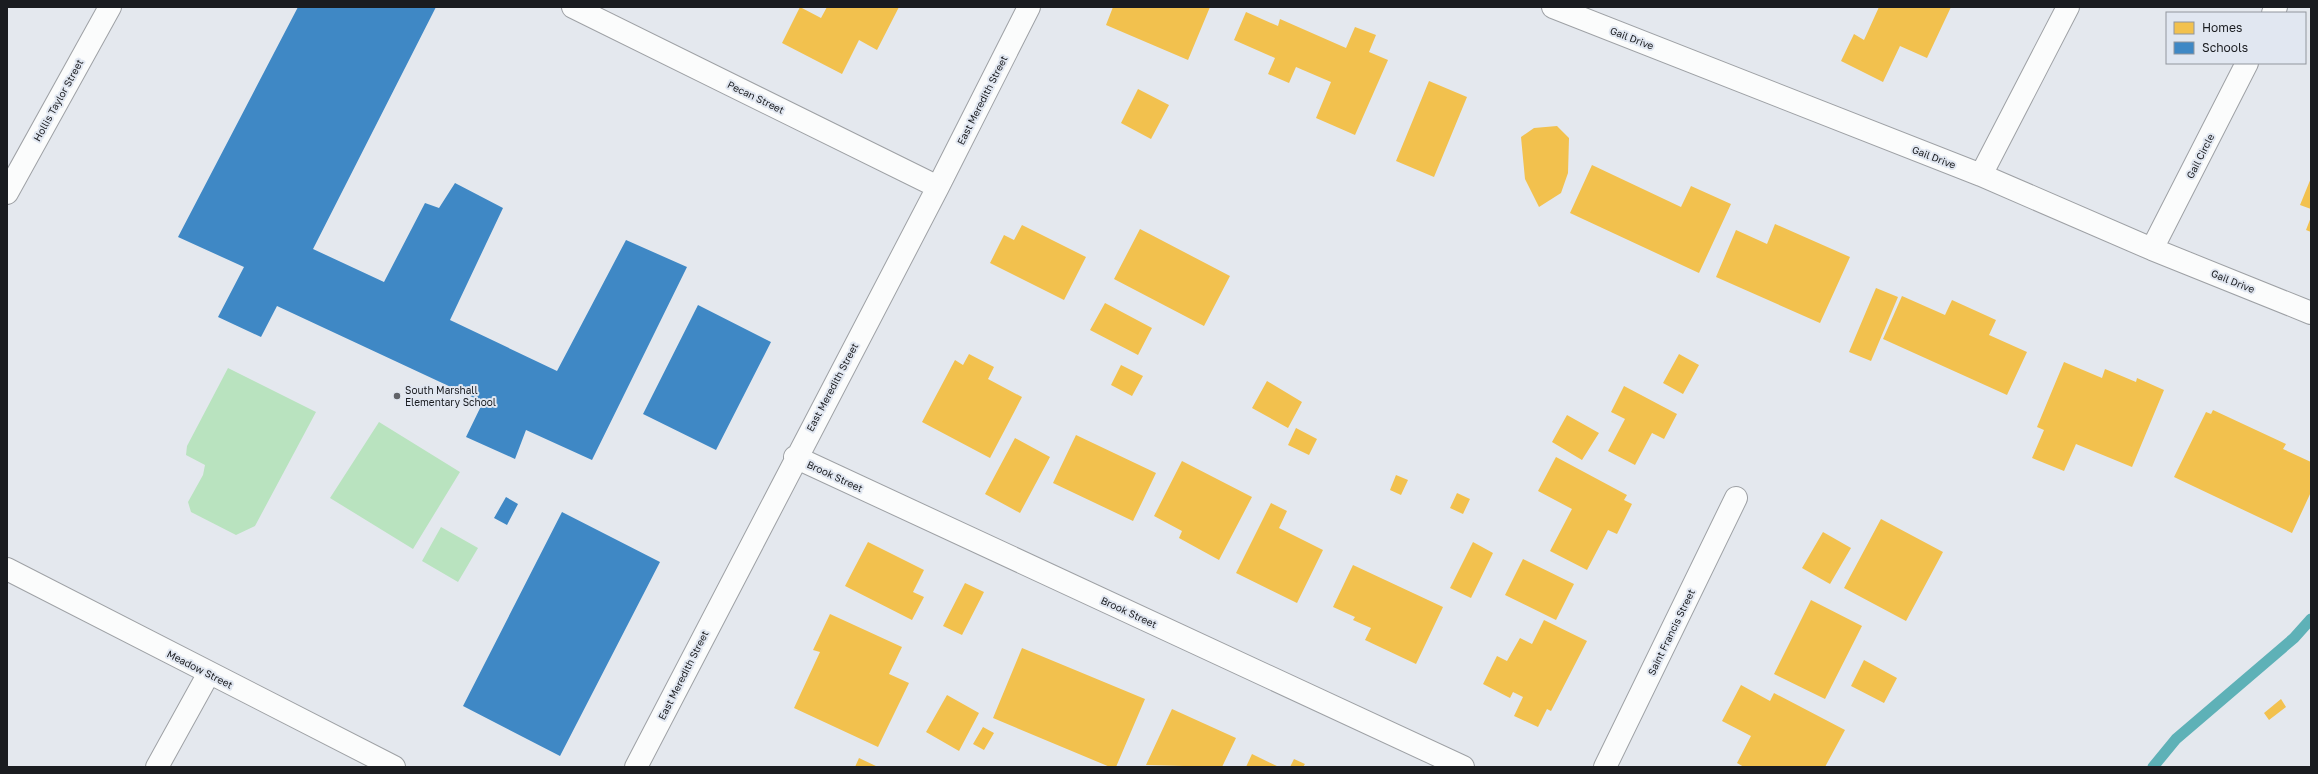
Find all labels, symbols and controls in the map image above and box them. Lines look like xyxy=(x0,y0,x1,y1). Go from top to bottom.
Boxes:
legend xyxy=(2166,12,2306,64)
text: Homes xyxy=(2202,20,2242,35)
street label: Gail Drive xyxy=(1608,24,1656,52)
text: Schools xyxy=(2202,40,2248,55)
street label: East Meredith Street xyxy=(954,53,1010,147)
street label: Hollis Taylor Street xyxy=(30,57,86,143)
street label: Pecan Street xyxy=(726,78,786,116)
street label: Gail Circle xyxy=(2184,131,2216,180)
street label: Gail Drive xyxy=(1910,143,1958,171)
street label: Gail Drive xyxy=(2209,267,2257,295)
street label: East Meredith Street xyxy=(804,341,860,433)
place label: South Marshall Elementary School xyxy=(405,384,496,408)
marker: South Marshall Elementary School xyxy=(392,391,402,401)
street label: Brook Street xyxy=(805,458,865,494)
street label: Saint Francis Street xyxy=(1645,587,1697,677)
street label: Brook Street xyxy=(1099,594,1159,630)
street label: East Meredith Street xyxy=(655,628,711,722)
street label: Meadow Street xyxy=(165,647,235,691)

